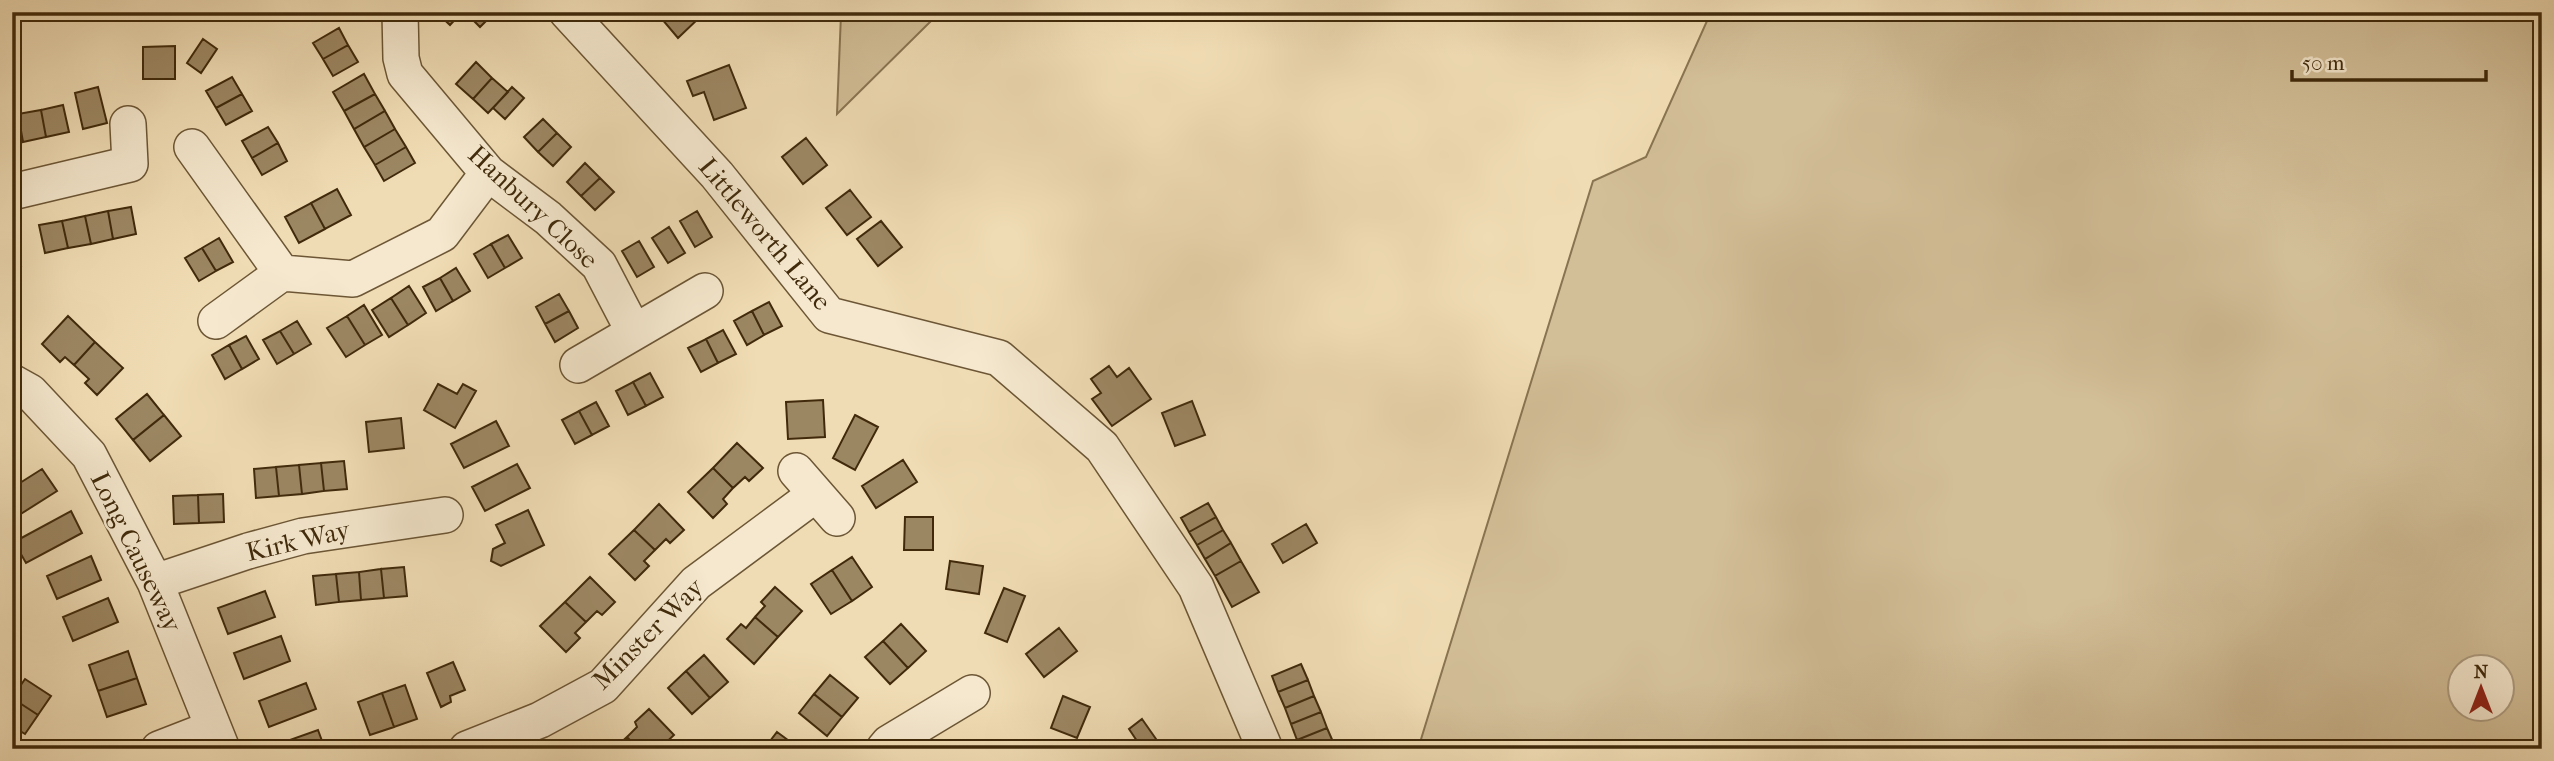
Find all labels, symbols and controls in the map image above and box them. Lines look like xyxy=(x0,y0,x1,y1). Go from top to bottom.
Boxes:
scale bar xyxy=(2292,38,2486,82)
text: 50 m xyxy=(2302,51,2345,75)
street label: Hanbury Close xyxy=(462,139,604,275)
street label: Littleworth Lane xyxy=(692,151,838,317)
street label: Long Causeway xyxy=(84,467,189,638)
street label: Kirk Way xyxy=(243,514,354,568)
street label: Minster Way xyxy=(586,571,711,696)
north arrow xyxy=(2446,652,2516,722)
text: N xyxy=(2474,661,2489,683)

